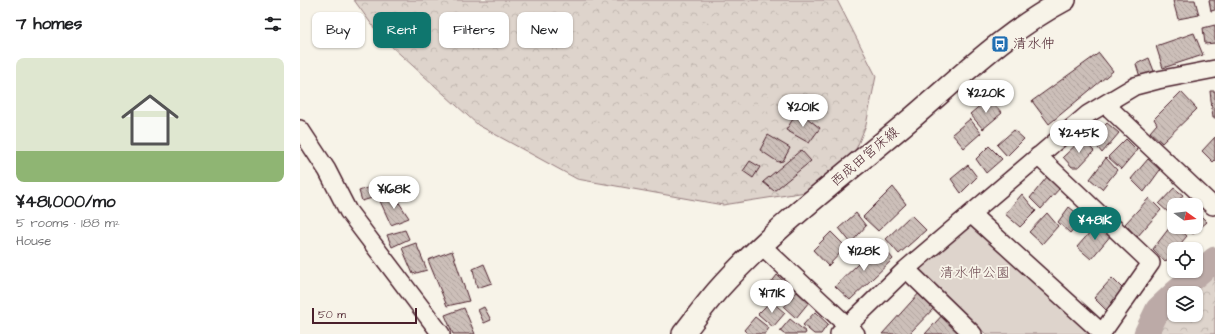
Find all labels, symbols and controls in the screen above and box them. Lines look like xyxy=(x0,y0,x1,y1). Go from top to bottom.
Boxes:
text: 7 homes xyxy=(16,12,82,36)
chip: Buy xyxy=(312,12,365,48)
chip: Rent xyxy=(373,12,431,48)
chip: Filters xyxy=(439,12,509,48)
chip: New xyxy=(517,12,573,48)
icon: filters xyxy=(262,13,284,35)
bus stop icon: 清水仲 xyxy=(990,34,1010,54)
place label: 清水仲 xyxy=(1013,34,1055,54)
pin: ¥220K xyxy=(958,80,1014,114)
icon: home xyxy=(114,84,186,156)
text: ¥220K xyxy=(967,84,1005,102)
pin: ¥201K xyxy=(775,94,831,128)
text: ¥201K xyxy=(787,98,819,116)
pin: ¥245K xyxy=(1051,120,1107,154)
street label: 西成田宮床線 xyxy=(826,122,904,192)
text: ¥245K xyxy=(1059,124,1099,142)
pin: ¥168K xyxy=(366,176,422,210)
text: ¥168K xyxy=(377,180,411,198)
text: ¥481,000/mo xyxy=(16,190,116,214)
north arrow xyxy=(1167,198,1203,234)
map controls xyxy=(1167,198,1203,322)
pin: ¥481K xyxy=(1067,207,1123,241)
text: ¥481K xyxy=(1078,211,1112,229)
text: 5 rooms · 188 m² xyxy=(16,214,120,232)
text: House xyxy=(16,232,51,250)
pin: ¥128K xyxy=(836,238,892,272)
text: ¥128K xyxy=(848,242,880,260)
button: locate xyxy=(1167,242,1203,278)
park label: 清水仲公園 xyxy=(940,263,1010,283)
pin: ¥171K xyxy=(744,280,800,314)
text: ¥171K xyxy=(759,284,785,302)
button: layers xyxy=(1167,286,1203,322)
scale bar xyxy=(312,306,417,325)
text: 50 m xyxy=(318,307,346,322)

